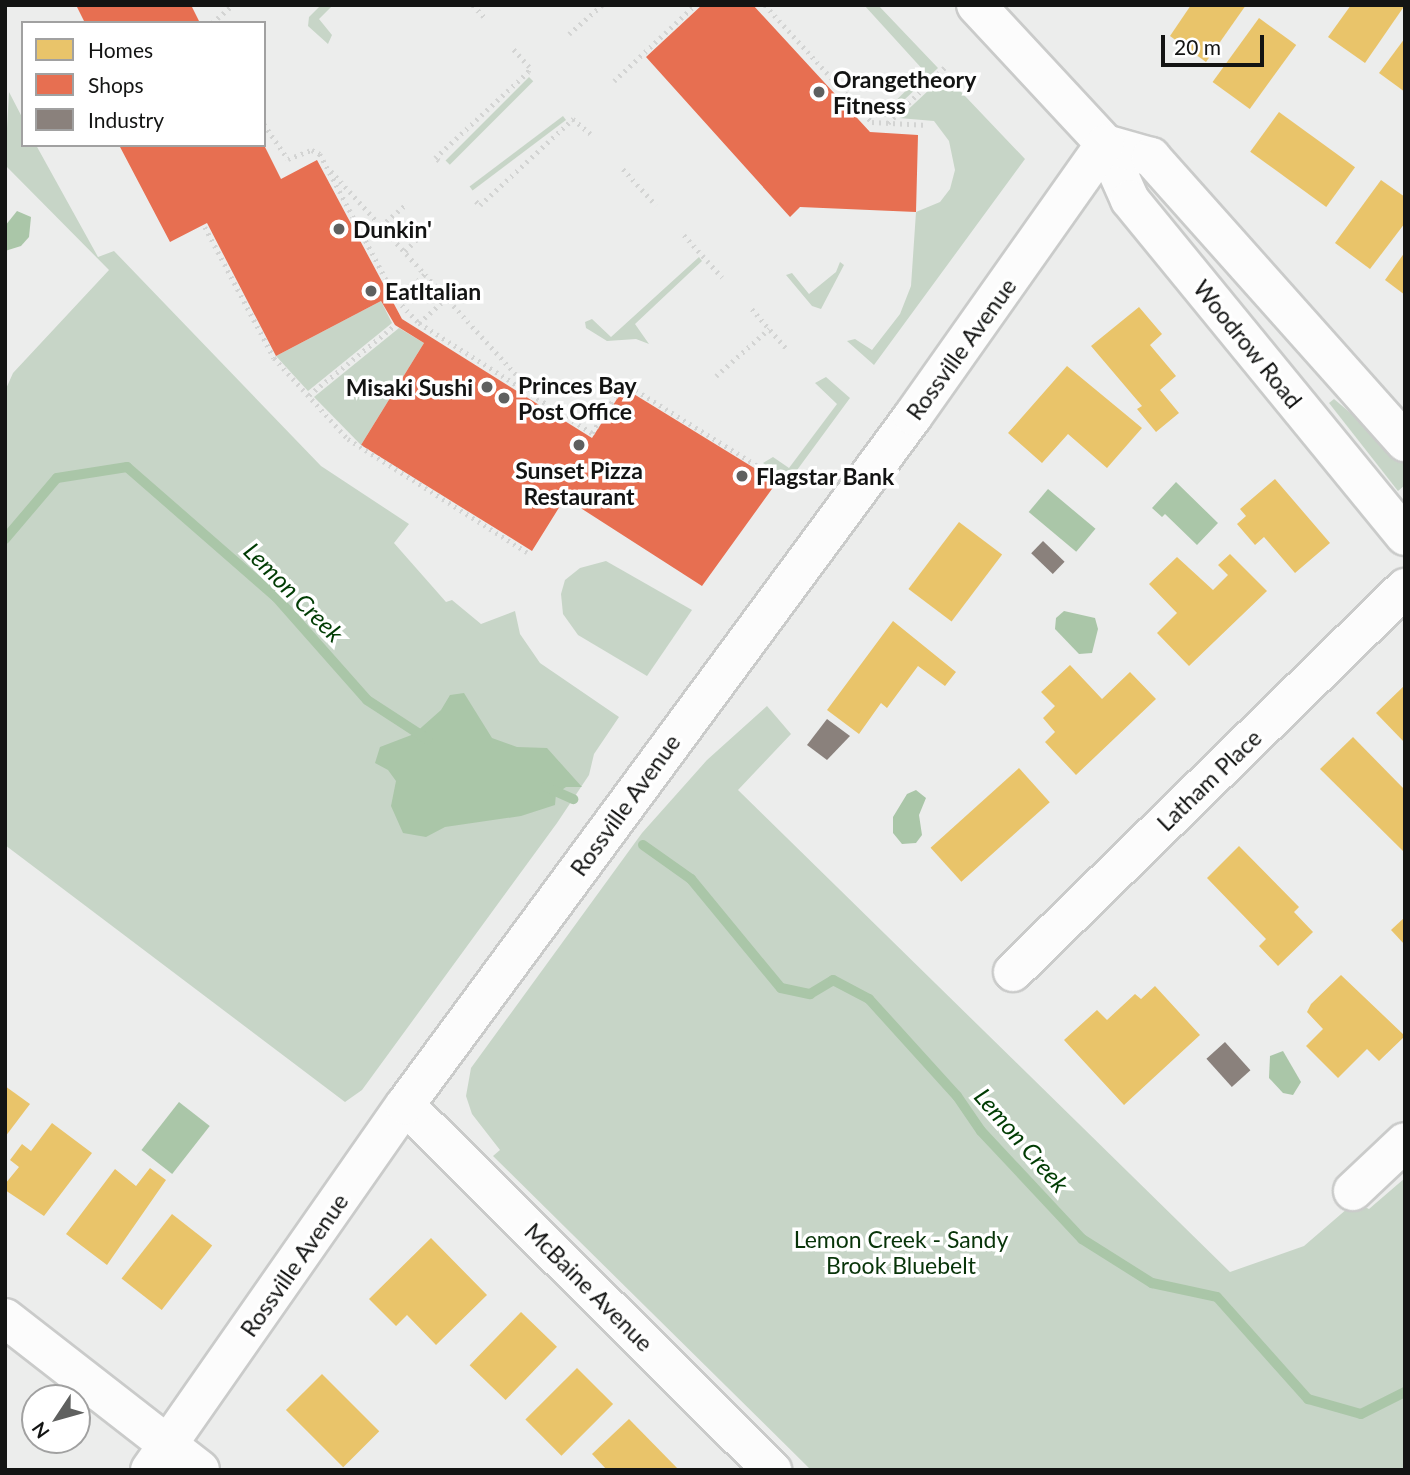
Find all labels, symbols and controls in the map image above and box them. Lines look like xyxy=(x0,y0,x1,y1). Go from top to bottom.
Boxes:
legend xyxy=(21,21,266,147)
scale bar xyxy=(1165,21,1268,65)
text: 20 m xyxy=(1174,34,1221,59)
text: Homes xyxy=(88,37,153,62)
place label: Orangetheory Fitness xyxy=(833,65,976,119)
text: Shops xyxy=(88,72,144,97)
marker: Orangetheory Fitness xyxy=(811,84,827,100)
text: Industry xyxy=(88,107,164,132)
place label: Dunkin' xyxy=(353,215,432,243)
marker: Dunkin' xyxy=(331,221,347,237)
street label: Rossville Avenue xyxy=(900,273,1022,425)
street label: Woodrow Road xyxy=(1188,274,1308,414)
place label: EatItalian xyxy=(385,277,481,305)
marker: EatItalian xyxy=(363,283,379,299)
place label: Princes Bay Post Office xyxy=(518,371,637,425)
place label: Misaki Sushi xyxy=(346,373,473,401)
marker: Misaki Sushi xyxy=(479,379,495,395)
marker: Princes Bay Post Office xyxy=(496,390,512,406)
marker: Sunset Pizza Restaurant xyxy=(571,437,587,453)
place label: Sunset Pizza Restaurant xyxy=(515,456,643,510)
place label: Flagstar Bank xyxy=(756,462,895,490)
marker: Flagstar Bank xyxy=(734,468,750,484)
water label: Lemon Creek xyxy=(238,536,350,648)
street label: Latham Place xyxy=(1151,724,1267,836)
street label: Rossville Avenue xyxy=(564,729,686,881)
water label: Lemon Creek xyxy=(969,1082,1075,1198)
street label: Rossville Avenue xyxy=(234,1188,354,1342)
street label: McBaine Avenue xyxy=(519,1217,659,1357)
park label: Lemon Creek - Sandy Brook Bluebelt xyxy=(794,1225,1008,1279)
north arrow xyxy=(21,1384,91,1454)
text: N xyxy=(27,1418,54,1443)

